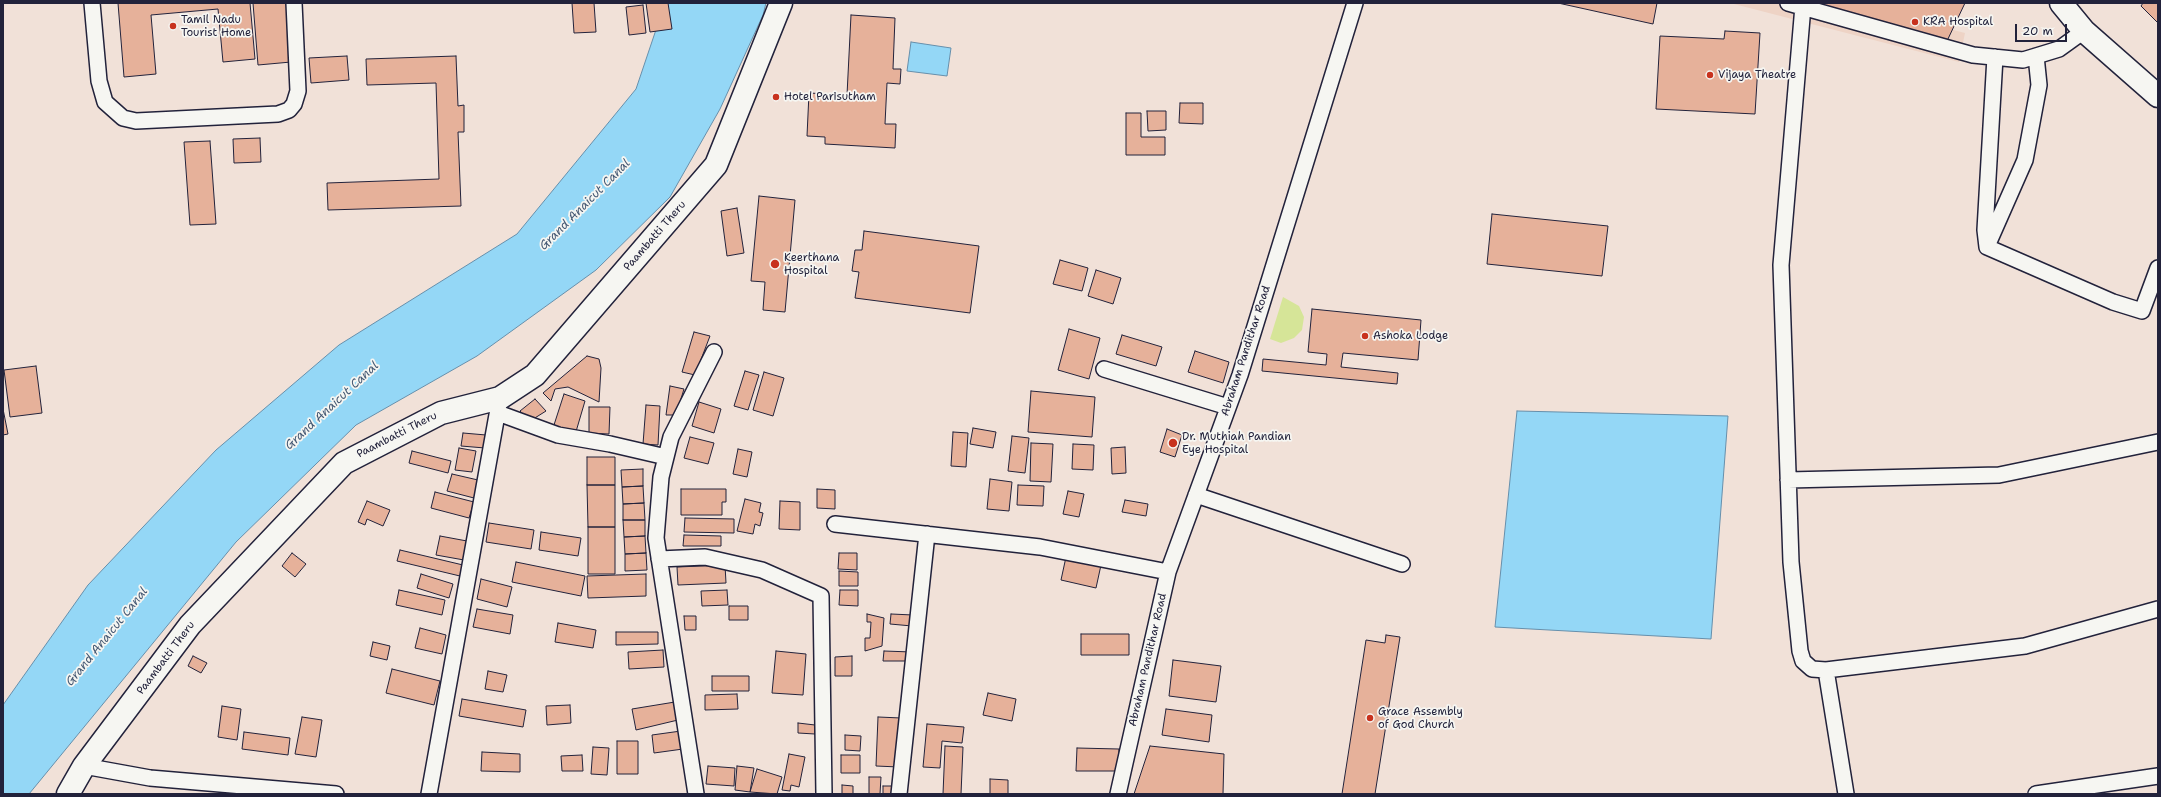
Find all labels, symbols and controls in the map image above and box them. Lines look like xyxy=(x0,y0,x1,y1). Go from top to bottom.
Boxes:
place label: Tamil Nadu Tourist Home xyxy=(181,13,251,39)
place label: KRA Hospital xyxy=(1923,15,1993,29)
scale bar xyxy=(2017,16,2069,42)
marker: KRA Hospital xyxy=(1910,17,1920,27)
marker: Tamil Nadu Tourist Home xyxy=(168,21,178,31)
text: 20 m xyxy=(2022,23,2053,39)
place label: Vijaya Theatre xyxy=(1718,68,1796,82)
marker: Vijaya Theatre xyxy=(1705,70,1715,80)
place label: Hotel Parisutham xyxy=(784,90,876,104)
marker: Hotel Parisutham xyxy=(771,92,781,102)
water label: Grand Anaicut Canal xyxy=(537,157,633,253)
street label: Paambatti Theru xyxy=(621,198,689,274)
place label: Keerthana Hospital xyxy=(784,251,839,277)
marker: Keerthana Hospital xyxy=(769,258,781,270)
street label: Abraham Pandithar Road xyxy=(1219,284,1273,418)
place label: Ashoka Lodge xyxy=(1373,329,1448,343)
marker: Ashoka Lodge xyxy=(1360,331,1370,341)
water label: Grand Anaicut Canal xyxy=(282,359,382,453)
street label: Paambatti Theru xyxy=(355,409,439,461)
place label: Dr. Muthiah Pandian Eye Hospital xyxy=(1182,430,1291,456)
marker: Dr. Muthiah Pandian Eye Hospital xyxy=(1167,437,1179,449)
water label: Grand Anaicut Canal xyxy=(63,585,151,689)
street label: Abraham Pandithar Road xyxy=(1126,592,1170,728)
street label: Paambatti Theru xyxy=(134,619,198,697)
place label: Grace Assembly of God Church xyxy=(1378,705,1463,731)
marker: Grace Assembly of God Church xyxy=(1365,713,1375,723)

